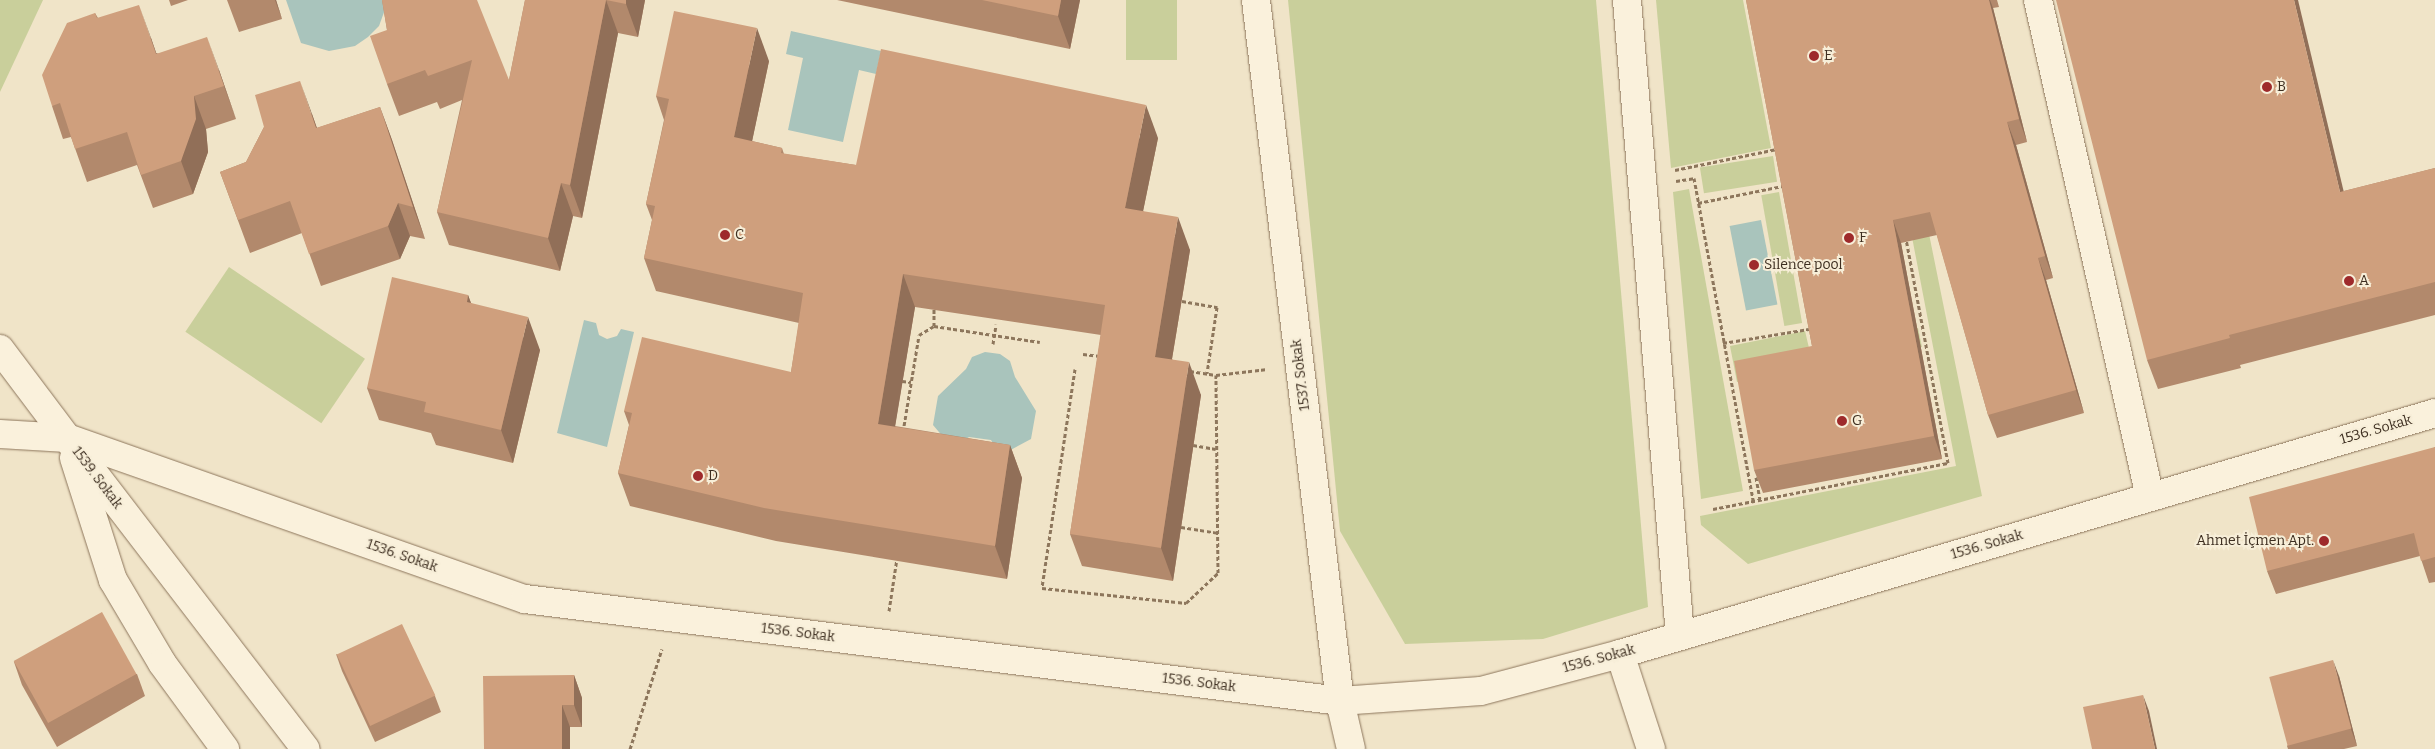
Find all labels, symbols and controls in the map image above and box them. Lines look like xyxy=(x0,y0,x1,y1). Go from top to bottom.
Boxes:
place label: E xyxy=(1824,48,1833,64)
marker: E xyxy=(1808,50,1820,62)
place label: B xyxy=(2277,79,2286,95)
marker: B xyxy=(2261,81,2273,93)
place label: C xyxy=(735,227,744,243)
marker: C xyxy=(719,229,731,241)
place label: F xyxy=(1859,230,1867,246)
marker: F xyxy=(1843,232,1855,244)
place label: Silence pool xyxy=(1764,257,1843,273)
marker: Silence pool xyxy=(1748,259,1760,271)
place label: A xyxy=(2359,273,2369,289)
marker: A xyxy=(2343,275,2355,287)
street label: 1537. Sokak xyxy=(1288,338,1314,412)
street label: 1536. Sokak xyxy=(2338,412,2414,448)
place label: G xyxy=(1852,413,1862,429)
marker: G xyxy=(1836,415,1848,427)
street label: 1539. Sokak xyxy=(68,444,126,512)
place label: D xyxy=(708,468,718,484)
marker: D xyxy=(692,470,704,482)
street label: 1536. Sokak xyxy=(1949,527,2025,563)
place label: Ahmet İçmen Apt. xyxy=(2196,533,2314,549)
marker: Ahmet İçmen Apt. xyxy=(2318,535,2330,547)
street label: 1536. Sokak xyxy=(364,536,440,576)
street label: 1536. Sokak xyxy=(760,620,836,646)
street label: 1536. Sokak xyxy=(1561,641,1637,677)
street label: 1536. Sokak xyxy=(1161,670,1237,696)

